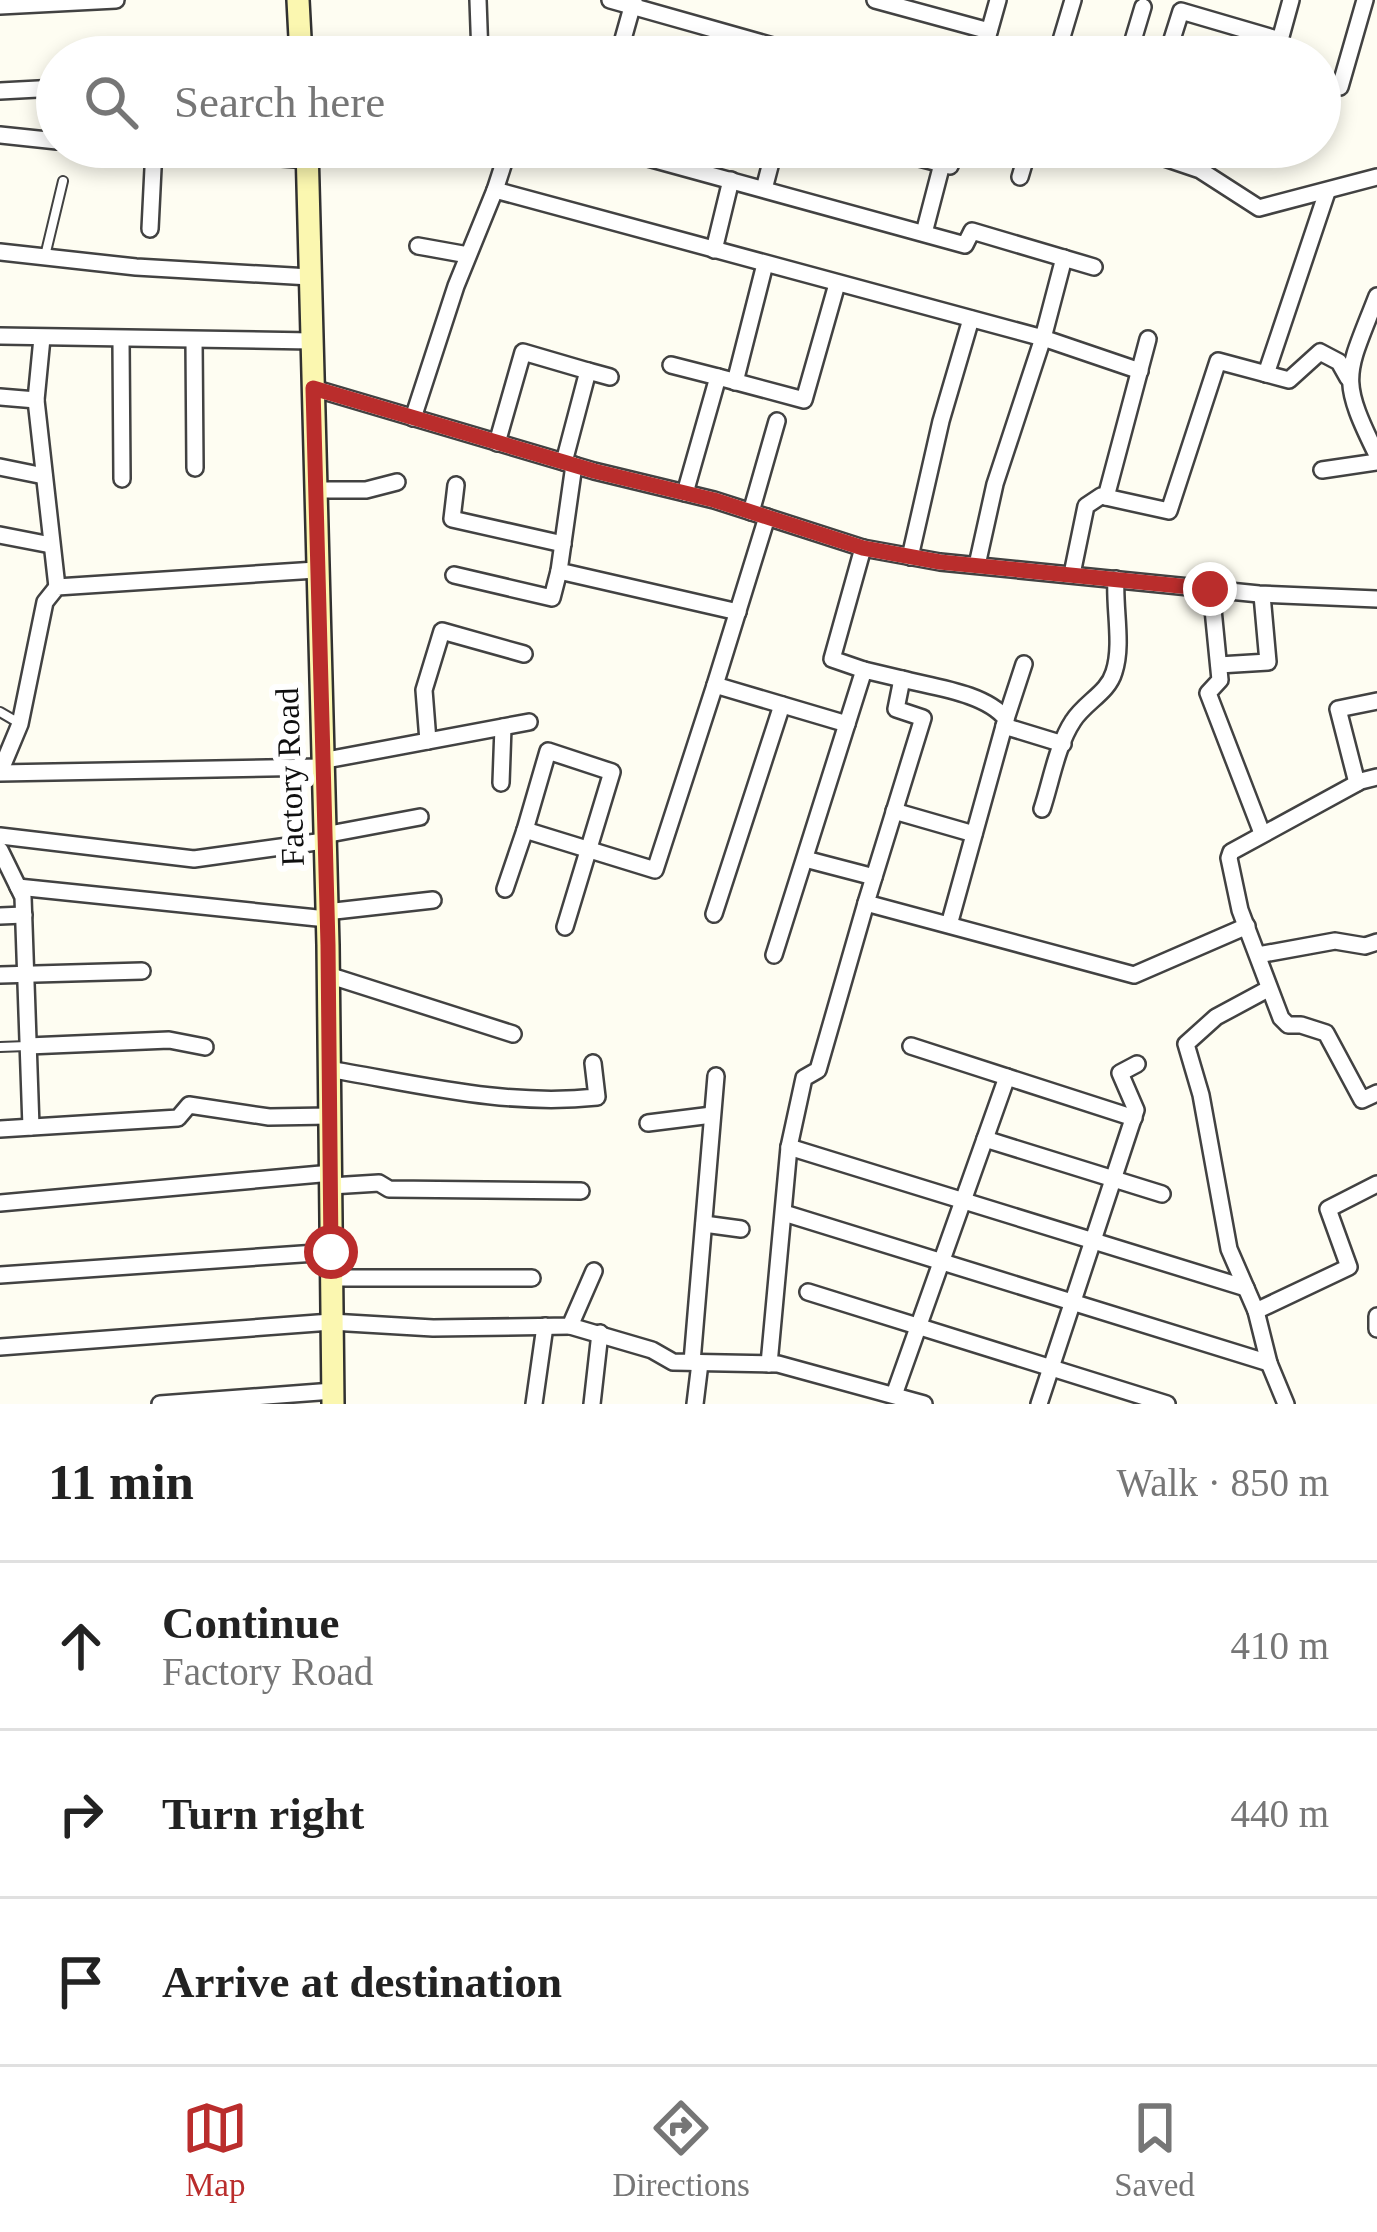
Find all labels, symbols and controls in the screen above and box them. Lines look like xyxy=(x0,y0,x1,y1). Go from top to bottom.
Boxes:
search box xyxy=(36,36,1341,168)
icon: search xyxy=(78,69,144,135)
text: Search here xyxy=(174,77,385,127)
route end xyxy=(1183,562,1237,616)
street label: Factory Road xyxy=(269,687,311,867)
route start xyxy=(304,1225,358,1279)
text: 11 min xyxy=(48,1454,194,1510)
text: Walk · 850 m xyxy=(1117,1461,1329,1504)
text: Continue xyxy=(162,1598,340,1648)
icon: ahead xyxy=(48,1613,114,1679)
text: 410 m xyxy=(1230,1624,1329,1667)
text: Factory Road xyxy=(162,1650,373,1693)
icon: right xyxy=(48,1781,114,1847)
text: Turn right xyxy=(162,1789,364,1839)
text: 440 m xyxy=(1230,1792,1329,1835)
icon: arrive xyxy=(48,1949,114,2015)
text: Arrive at destination xyxy=(162,1957,562,2007)
tab: Map xyxy=(182,2095,248,2204)
tab: Directions xyxy=(612,2095,750,2204)
tab: Saved xyxy=(1114,2095,1195,2204)

